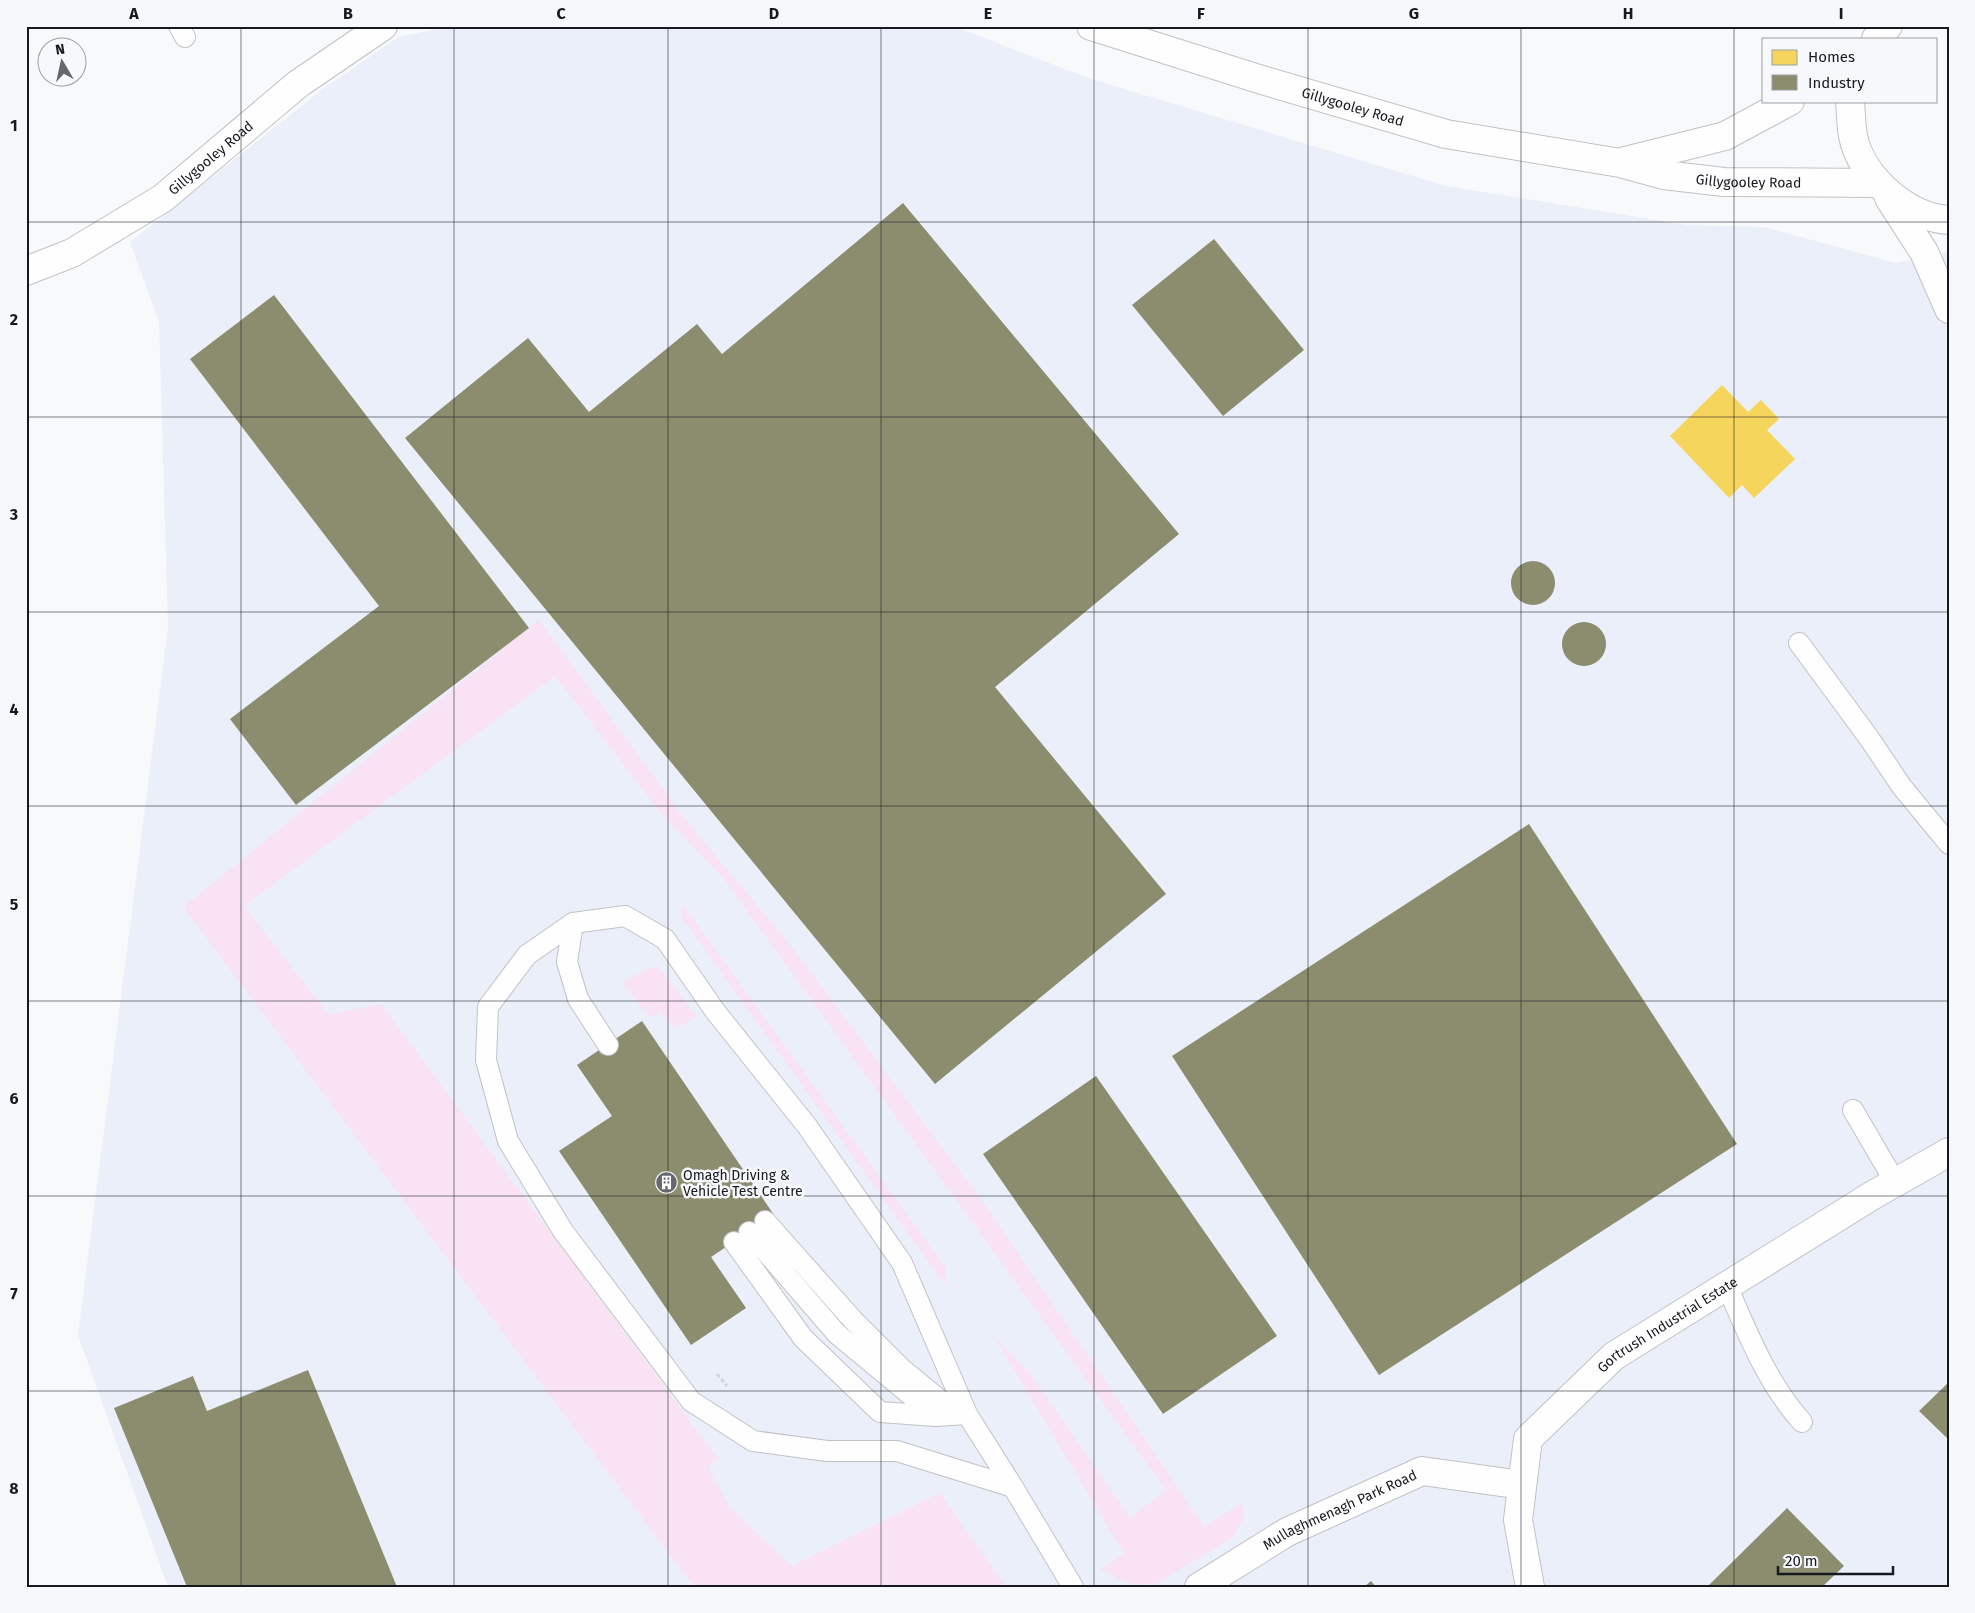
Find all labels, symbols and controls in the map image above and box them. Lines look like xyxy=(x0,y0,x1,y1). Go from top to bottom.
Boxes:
text: A xyxy=(128,4,139,23)
text: B xyxy=(343,4,353,23)
text: C xyxy=(556,4,566,23)
text: D xyxy=(769,4,779,23)
text: E xyxy=(984,4,992,23)
text: F xyxy=(1197,4,1205,23)
text: G xyxy=(1409,4,1419,23)
text: H xyxy=(1623,4,1633,23)
text: I xyxy=(1839,4,1843,23)
north arrow xyxy=(38,38,88,88)
legend xyxy=(1762,38,1938,102)
text: N xyxy=(54,41,66,59)
text: Homes xyxy=(1808,48,1855,66)
text: Industry xyxy=(1808,74,1865,92)
street label: Gillygooley Road xyxy=(1300,84,1406,130)
text: 1 xyxy=(10,116,18,135)
street label: Gillygooley Road xyxy=(165,117,256,198)
street label: Gillygooley Road xyxy=(1695,170,1801,191)
text: 2 xyxy=(10,310,18,329)
text: 3 xyxy=(9,505,18,524)
text: 4 xyxy=(9,700,19,719)
text: 5 xyxy=(10,895,19,914)
text: 6 xyxy=(9,1089,19,1108)
place label: Omagh Driving & Vehicle Test Centre xyxy=(683,1167,803,1200)
building icon: Omagh Driving & Vehicle Test Centre xyxy=(655,1171,679,1195)
street label: Gortrush Industrial Estate xyxy=(1594,1273,1741,1376)
text: 7 xyxy=(10,1284,18,1303)
street label: Mullaghmenagh Park Road xyxy=(1260,1466,1419,1553)
text: 8 xyxy=(9,1479,19,1498)
scale bar xyxy=(1778,1543,1892,1575)
text: 20 m xyxy=(1785,1552,1818,1570)

